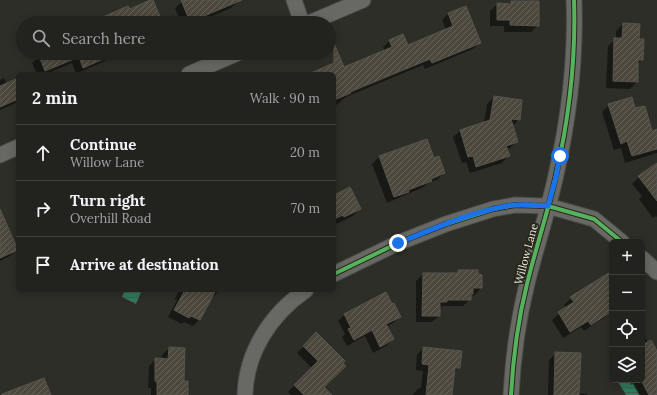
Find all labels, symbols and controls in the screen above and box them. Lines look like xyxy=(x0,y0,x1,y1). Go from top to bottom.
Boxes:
search box xyxy=(16,16,336,60)
icon: search xyxy=(30,27,52,49)
text: Search here xyxy=(62,29,145,48)
text: 2 min xyxy=(32,87,78,109)
text: Walk · 90 m xyxy=(250,90,320,107)
text: Continue xyxy=(70,135,136,154)
icon: ahead xyxy=(32,142,54,164)
text: 20 m xyxy=(290,144,320,161)
route start xyxy=(551,147,569,165)
text: Willow Lane xyxy=(70,154,144,171)
text: Turn right xyxy=(70,191,146,210)
icon: right xyxy=(32,198,54,220)
text: 70 m xyxy=(291,200,320,217)
text: Overhill Road xyxy=(70,210,152,227)
street label: Willow Lane xyxy=(511,222,541,286)
route end xyxy=(389,234,407,252)
map controls xyxy=(609,239,645,383)
button: + xyxy=(609,239,645,275)
icon: arrive xyxy=(32,254,54,276)
text: Arrive at destination xyxy=(70,255,219,274)
button: − xyxy=(609,275,645,311)
button: locate xyxy=(609,311,645,347)
button: layers xyxy=(609,347,645,383)

